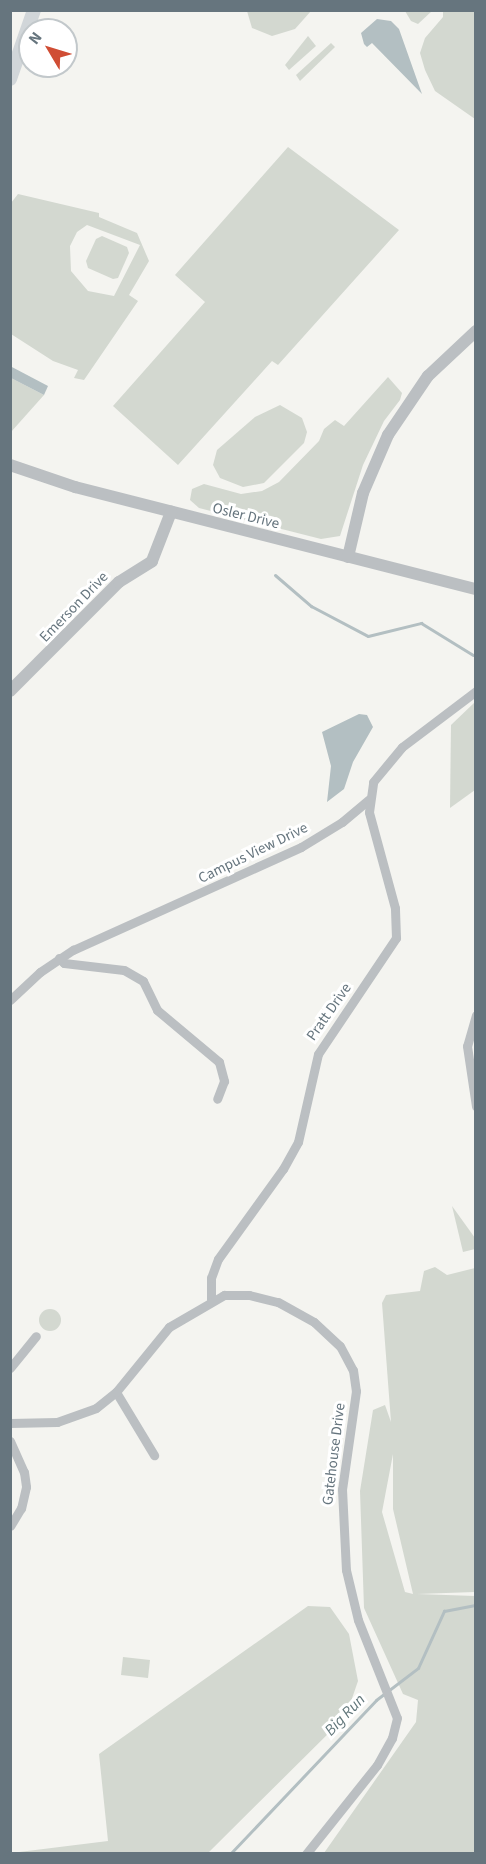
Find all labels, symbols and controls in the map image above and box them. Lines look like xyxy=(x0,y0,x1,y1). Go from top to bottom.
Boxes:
north arrow xyxy=(18,18,78,78)
text: N xyxy=(23,27,47,49)
street label: Osler Drive xyxy=(211,499,281,533)
street label: Emerson Drive xyxy=(36,568,112,646)
street label: Campus View Drive xyxy=(195,819,311,887)
street label: Pratt Drive xyxy=(303,980,355,1044)
street label: Gatehouse Drive xyxy=(319,1402,349,1506)
water label: Big Run xyxy=(321,1690,369,1740)

